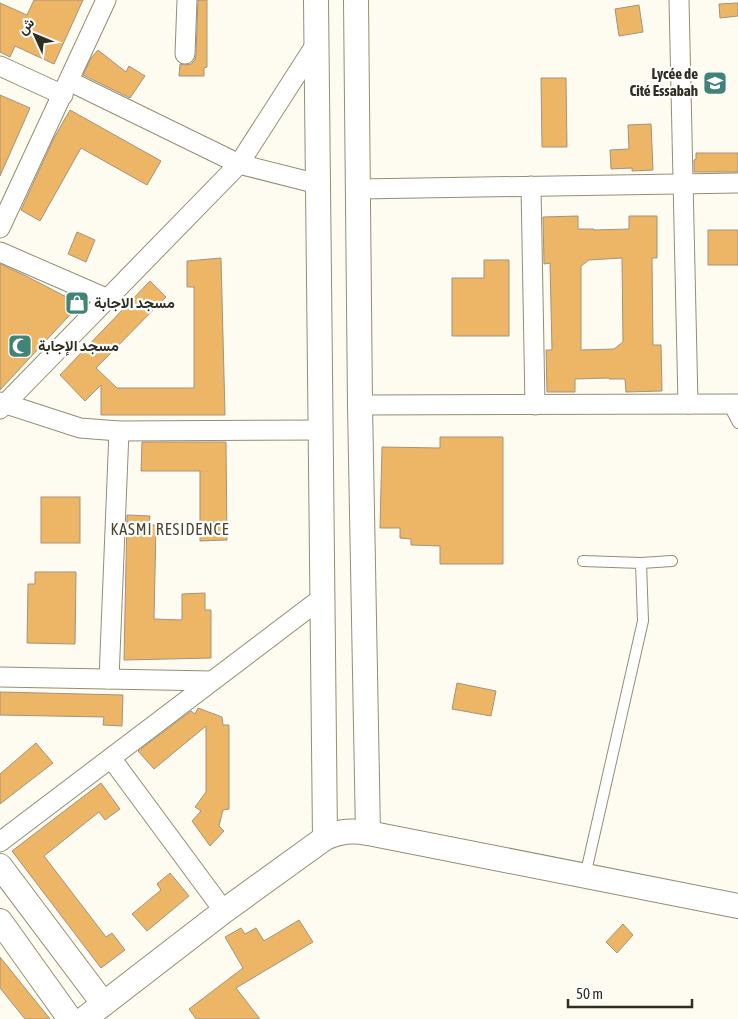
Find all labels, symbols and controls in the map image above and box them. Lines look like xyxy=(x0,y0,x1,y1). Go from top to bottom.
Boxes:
north arrow xyxy=(10,10,60,60)
text: ش xyxy=(14,14,38,38)
place label: Lycée de Cité Essabah xyxy=(629,65,698,99)
school or university icon: Lycée de Cité Essabah xyxy=(702,70,728,96)
shop icon: مسجد الاجابة xyxy=(64,290,90,316)
place label: مسجد الاجابة xyxy=(94,294,175,312)
mosque icon: مسجد الإجابة xyxy=(7,333,33,359)
place label: مسجد الإجابة xyxy=(38,337,119,356)
district label: KASMI RESIDENCE xyxy=(110,520,230,538)
scale bar xyxy=(568,976,692,1008)
text: 50 m xyxy=(576,985,603,1002)

